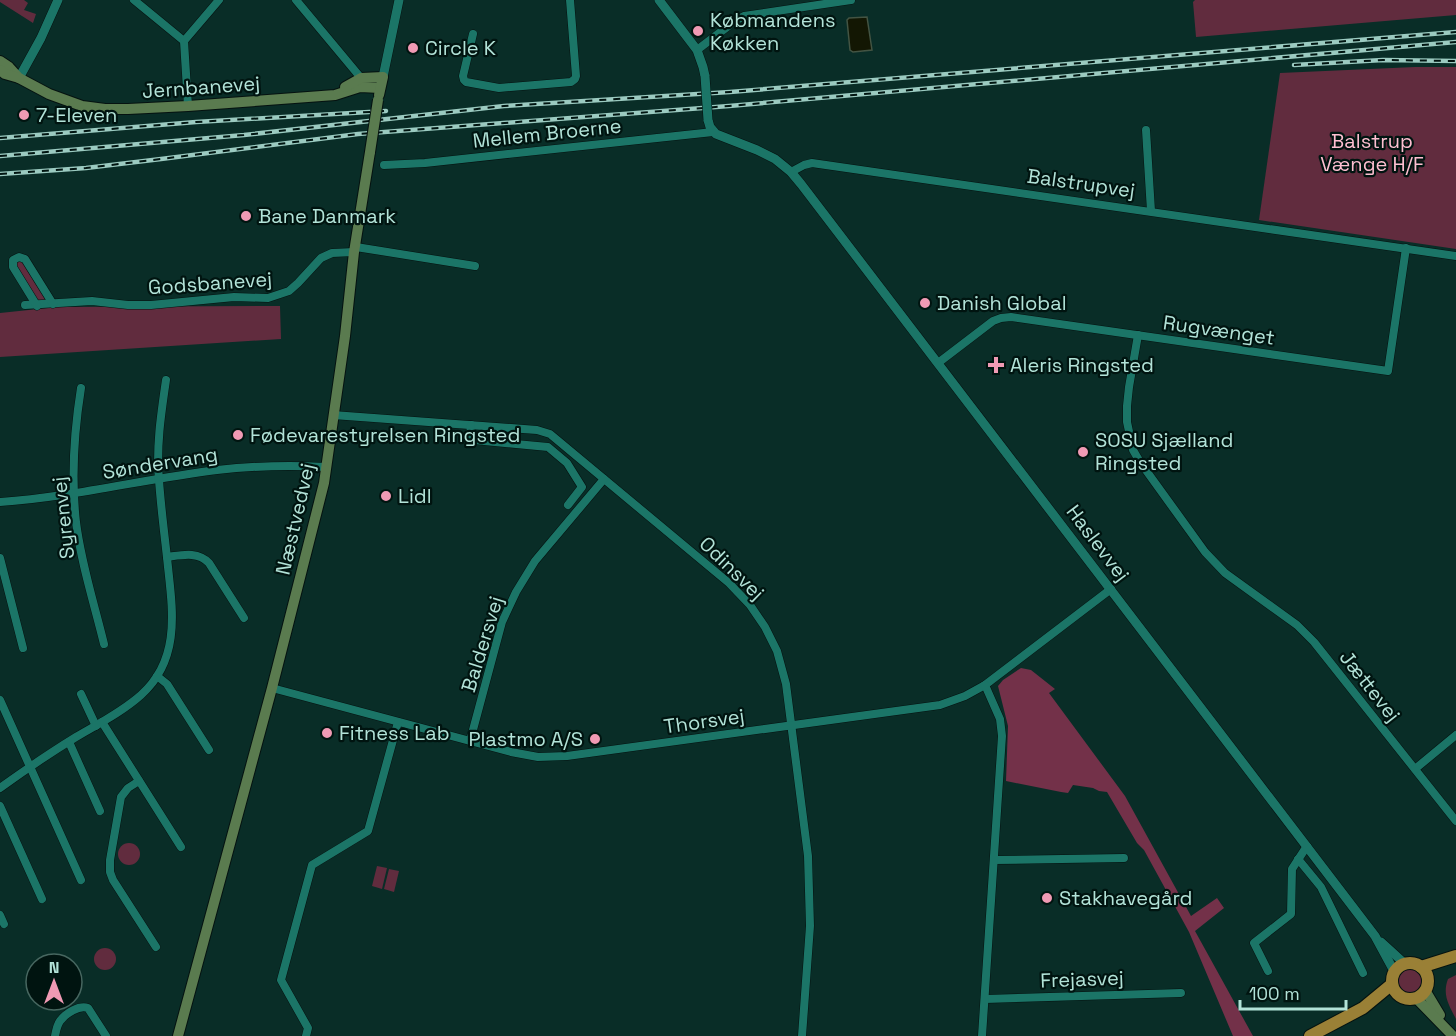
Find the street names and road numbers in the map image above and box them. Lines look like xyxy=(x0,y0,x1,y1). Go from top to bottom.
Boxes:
street label: Jernbanevej xyxy=(141,70,261,104)
street label: Mellem Broerne xyxy=(471,112,623,154)
street label: Balstrupvej xyxy=(1025,163,1137,203)
street label: Godsbanevej xyxy=(147,266,273,300)
street label: Rugvænget xyxy=(1162,309,1276,351)
street label: Søndervang xyxy=(101,441,219,485)
street label: Næstvedvej xyxy=(270,461,320,577)
street label: Syrenvej xyxy=(46,476,80,560)
street label: Haslevvej xyxy=(1061,499,1135,587)
street label: Odinsvej xyxy=(694,531,770,605)
street label: Baldersvej xyxy=(455,593,509,695)
street label: Jættevej xyxy=(1334,645,1406,727)
street label: Thorsvej xyxy=(662,702,746,740)
street label: Frejasvej xyxy=(1040,965,1124,993)

